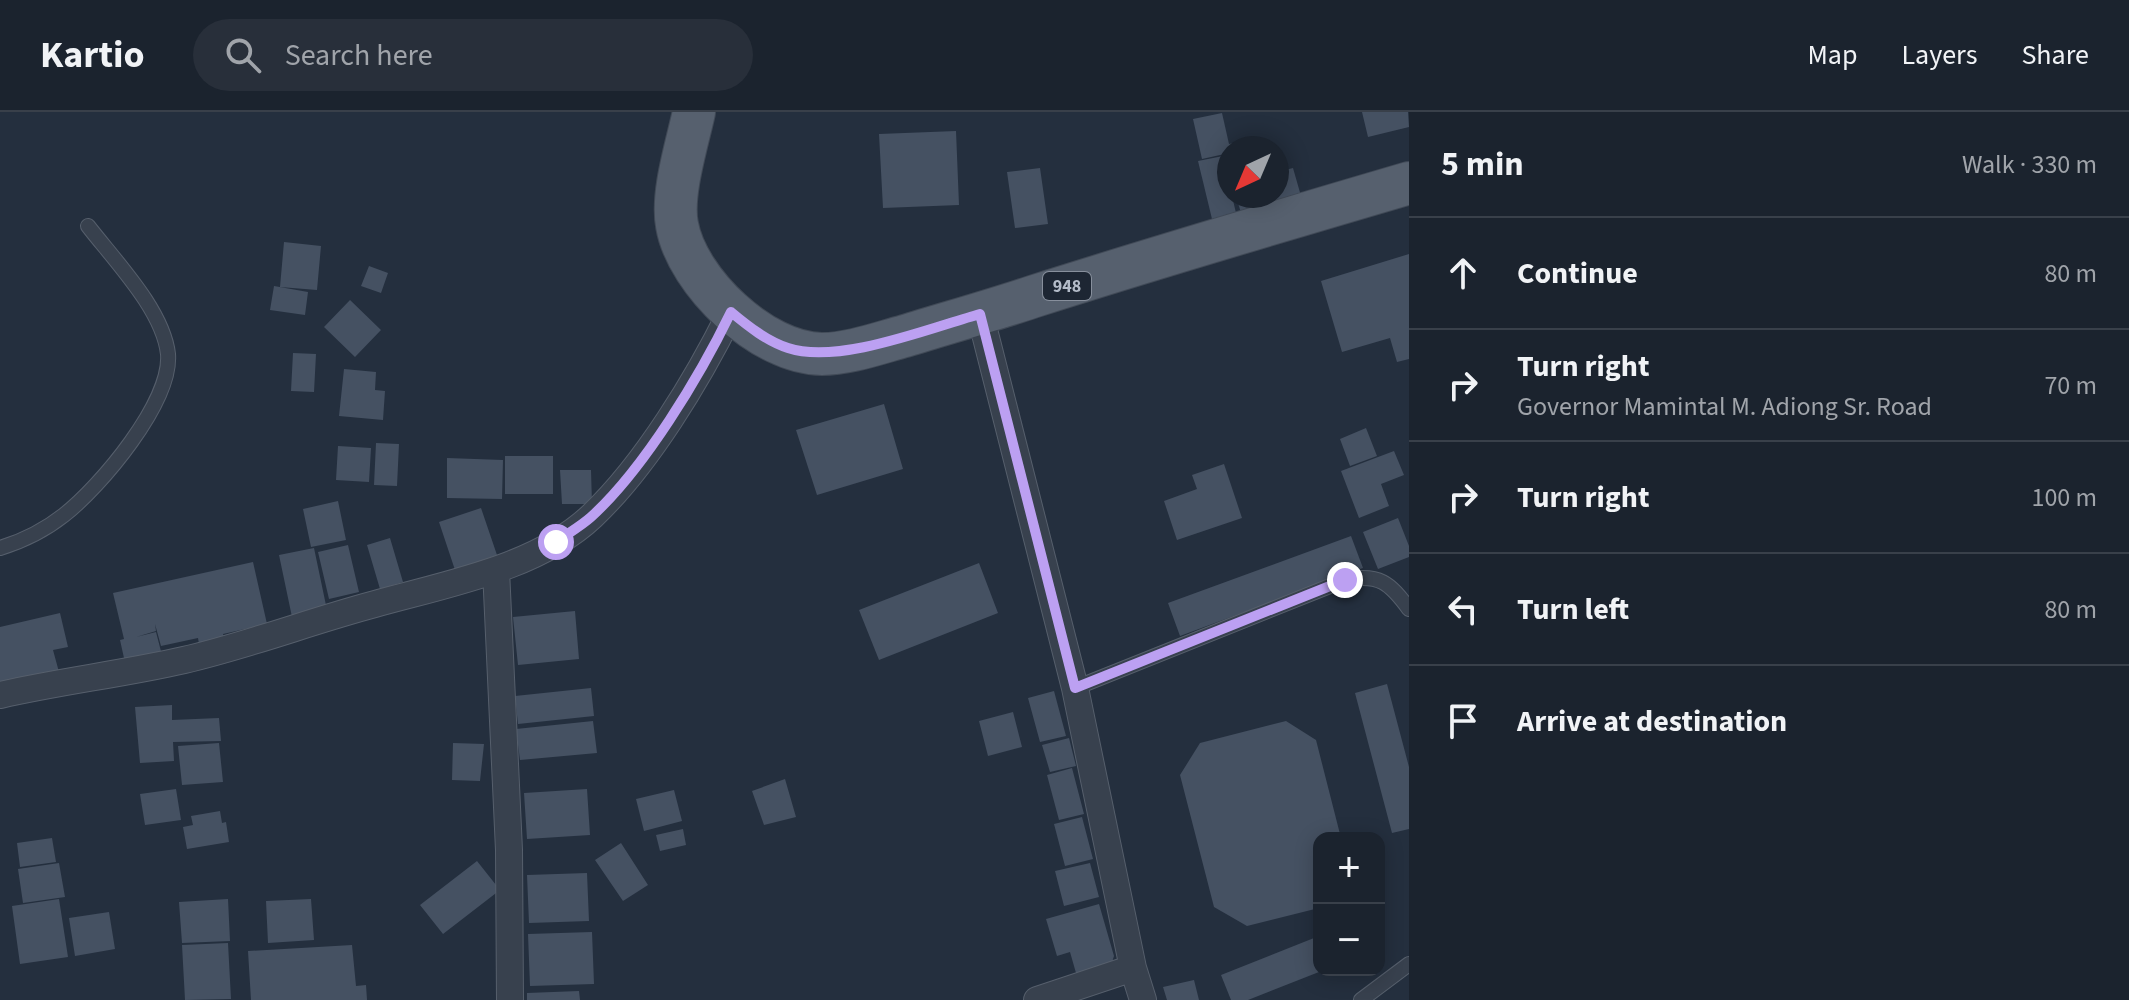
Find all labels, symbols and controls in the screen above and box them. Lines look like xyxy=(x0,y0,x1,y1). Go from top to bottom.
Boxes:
search box xyxy=(193,19,753,91)
text: Kartio xyxy=(40,28,145,82)
icon: search xyxy=(221,33,265,77)
text: Search here xyxy=(285,34,433,77)
text: Map xyxy=(1807,35,1857,75)
text: Layers xyxy=(1901,35,1977,75)
text: Share xyxy=(2021,35,2089,75)
north arrow xyxy=(1217,136,1289,208)
text: 5 min xyxy=(1441,140,1524,189)
text: Walk · 330 m xyxy=(1962,146,2097,183)
icon: ahead xyxy=(1441,251,1485,295)
text: Continue xyxy=(1517,252,1638,295)
text: 80 m xyxy=(2044,255,2097,292)
road number: 948 xyxy=(1043,272,1091,300)
text: Turn right xyxy=(1517,345,1649,388)
icon: right xyxy=(1441,363,1485,407)
text: 70 m xyxy=(2044,367,2097,404)
text: Governor Mamintal M. Adiong Sr. Road xyxy=(1517,388,1932,425)
icon: right xyxy=(1441,475,1485,519)
text: Turn right xyxy=(1517,476,1649,519)
text: 100 m xyxy=(2031,479,2097,516)
route start xyxy=(538,524,574,560)
route end xyxy=(1327,562,1363,598)
icon: left xyxy=(1441,587,1485,631)
text: Turn left xyxy=(1517,588,1629,631)
text: 80 m xyxy=(2044,591,2097,628)
icon: arrive xyxy=(1441,699,1485,743)
text: Arrive at destination xyxy=(1517,700,1787,743)
map controls xyxy=(1313,832,1385,976)
button: + xyxy=(1313,832,1385,904)
button: − xyxy=(1313,904,1385,976)

